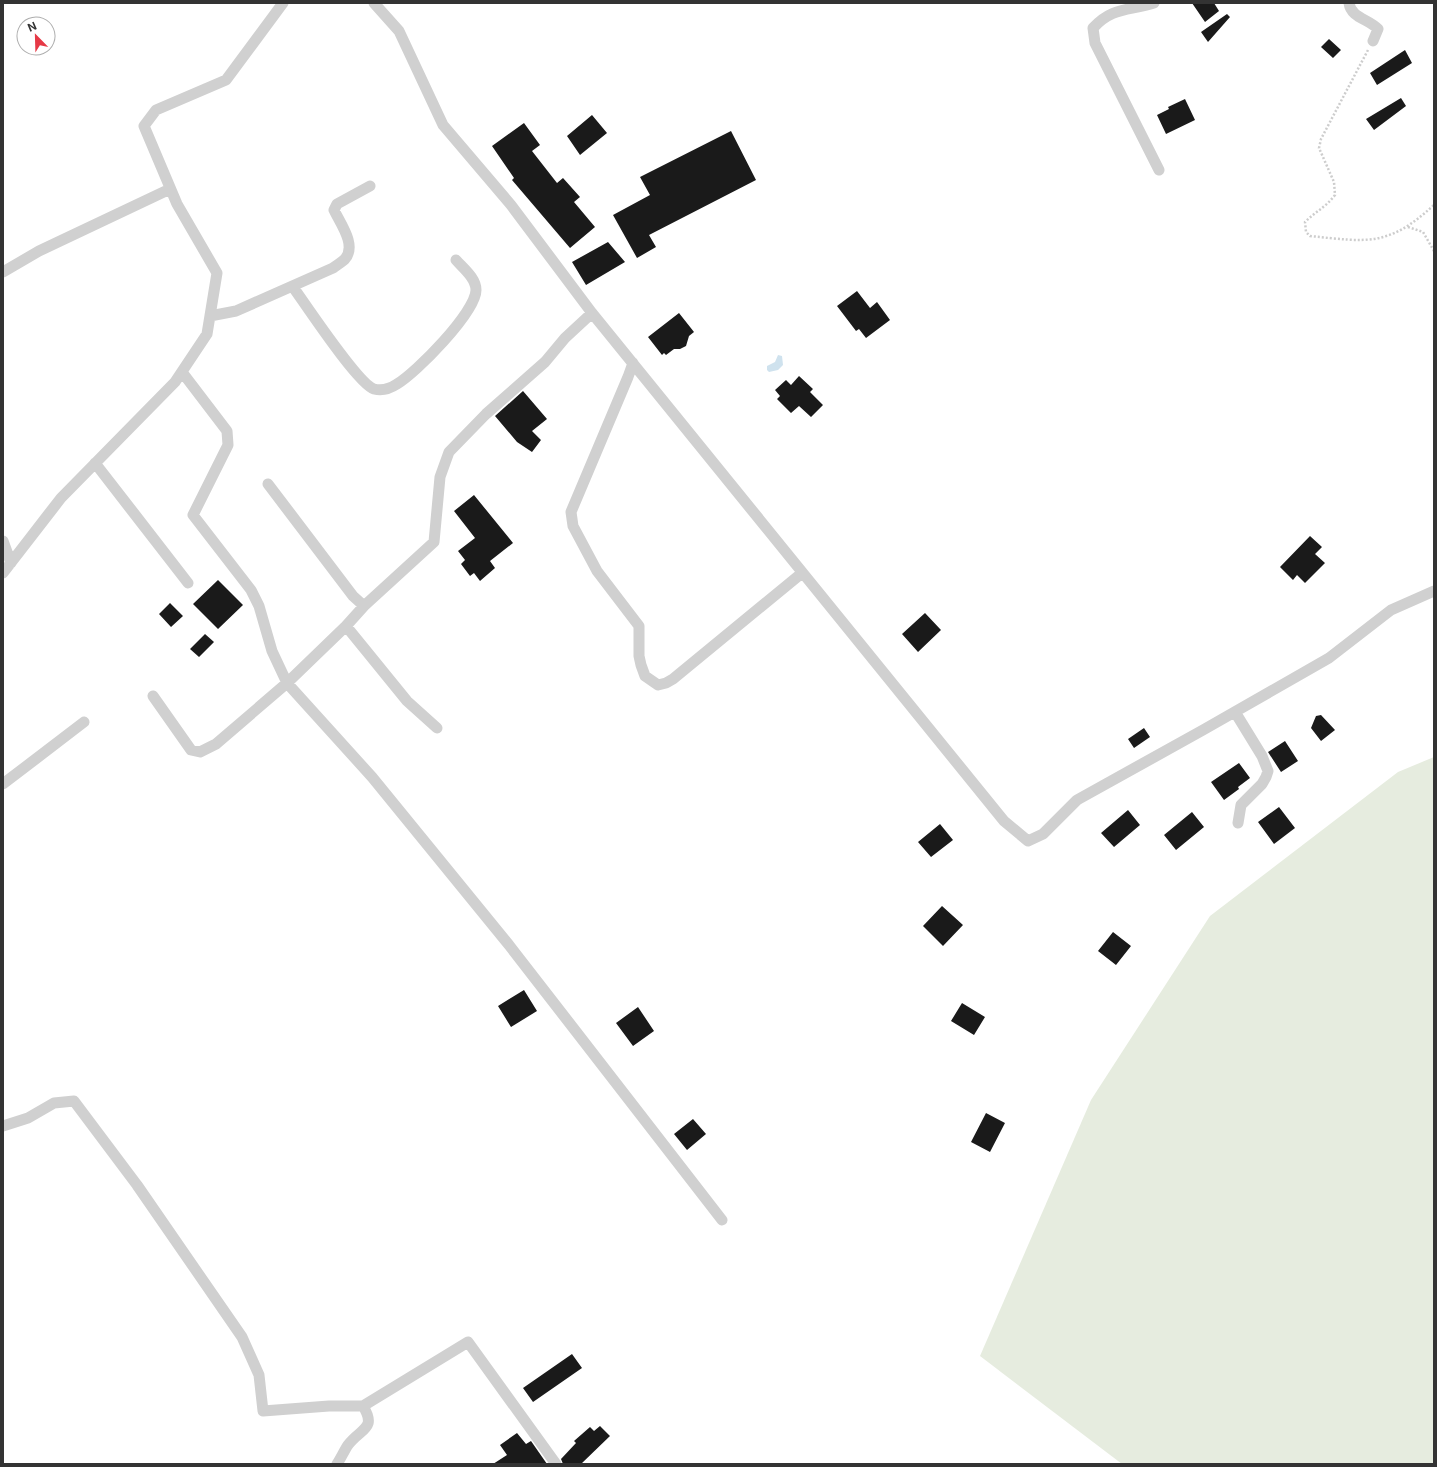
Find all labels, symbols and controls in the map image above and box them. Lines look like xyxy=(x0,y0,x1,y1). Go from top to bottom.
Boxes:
north arrow xyxy=(16,16,56,56)
text: N xyxy=(25,19,39,35)

